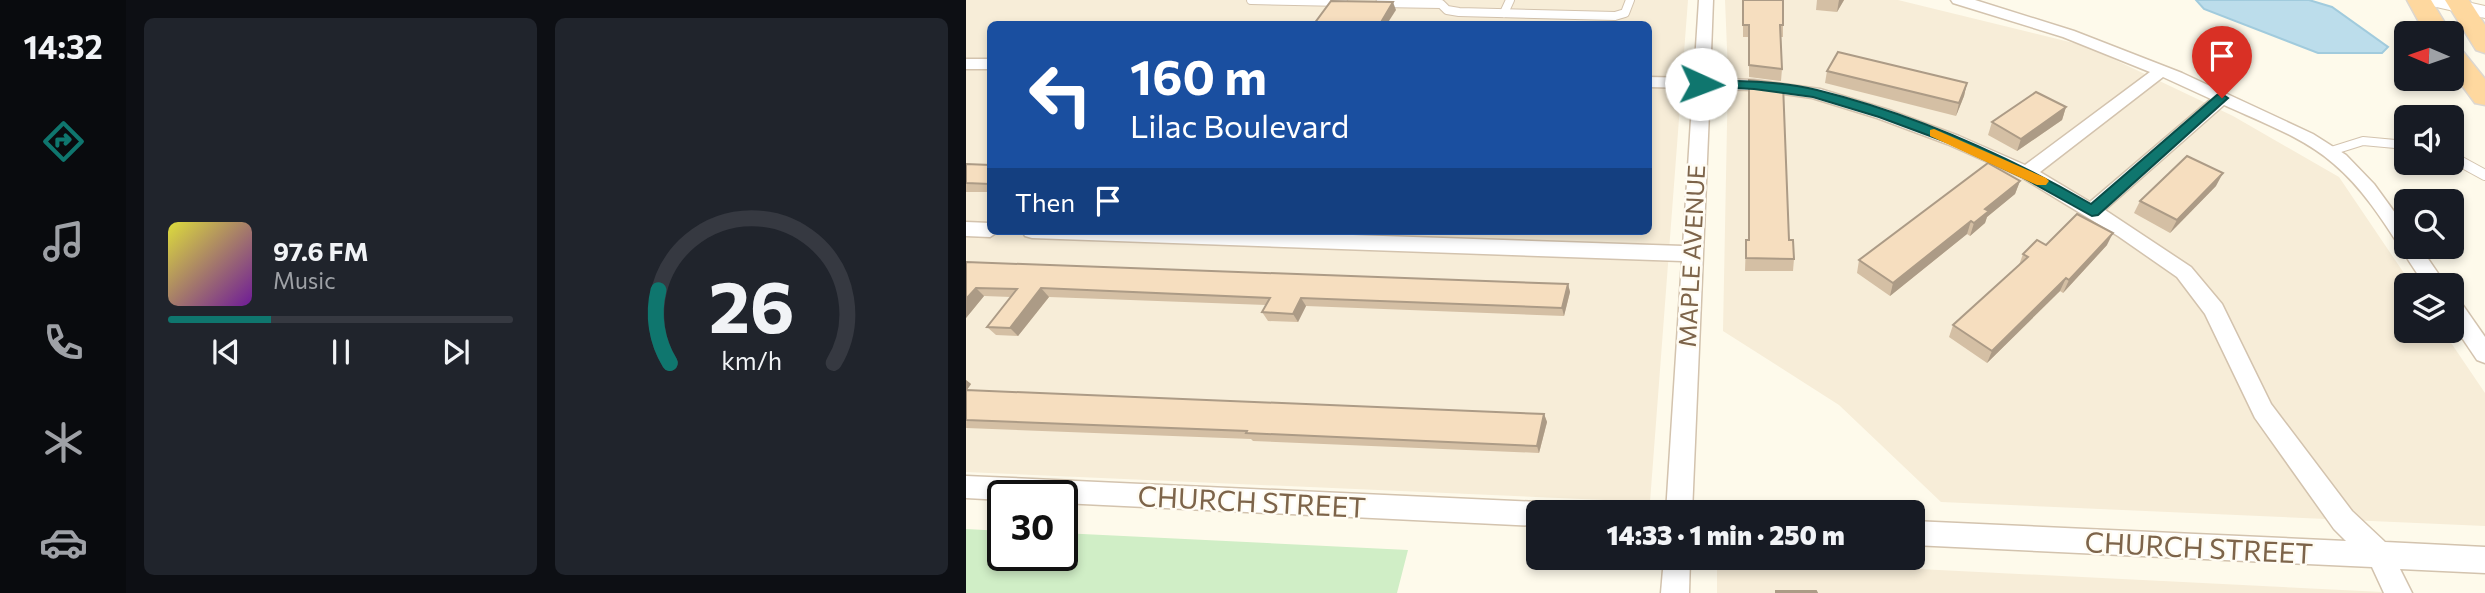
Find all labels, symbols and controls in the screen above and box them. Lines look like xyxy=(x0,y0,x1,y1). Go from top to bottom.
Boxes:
north arrow xyxy=(2394,21,2464,91)
map controls xyxy=(2394,21,2464,343)
text: 14:32 xyxy=(23,26,103,66)
pin xyxy=(2192,26,2252,98)
icon: arrive xyxy=(2203,37,2241,75)
text: 160 m xyxy=(1130,45,1267,105)
position arrow xyxy=(1664,47,1738,121)
icon: left xyxy=(1015,49,1106,140)
text: Lilac Boulevard xyxy=(1130,105,1349,145)
button: sound xyxy=(2394,105,2464,175)
icon: directions xyxy=(39,117,88,166)
street label: MAPLE AVENUE xyxy=(1672,164,1710,348)
icon: arrive xyxy=(1089,182,1127,220)
text: Then xyxy=(1015,186,1075,217)
button: search xyxy=(2394,189,2464,259)
icon: music xyxy=(39,217,88,266)
text: 97.6 FM xyxy=(273,235,369,266)
text: 26 xyxy=(709,259,794,348)
text: Music xyxy=(273,266,336,294)
button: layers xyxy=(2394,273,2464,343)
icon: phone xyxy=(39,318,88,367)
icon: previous xyxy=(207,333,245,371)
icon: pause xyxy=(322,333,360,371)
icon: next xyxy=(437,333,475,371)
text: km/h xyxy=(721,344,782,374)
icon: climate xyxy=(39,418,88,467)
street label: CHURCH STREET xyxy=(1137,478,1367,524)
speed limit sign: 30 xyxy=(987,480,1078,571)
icon: car xyxy=(39,518,88,567)
text: 14:33 · 1 min · 250 m xyxy=(1606,519,1845,550)
street label: CHURCH STREET xyxy=(2084,524,2314,570)

